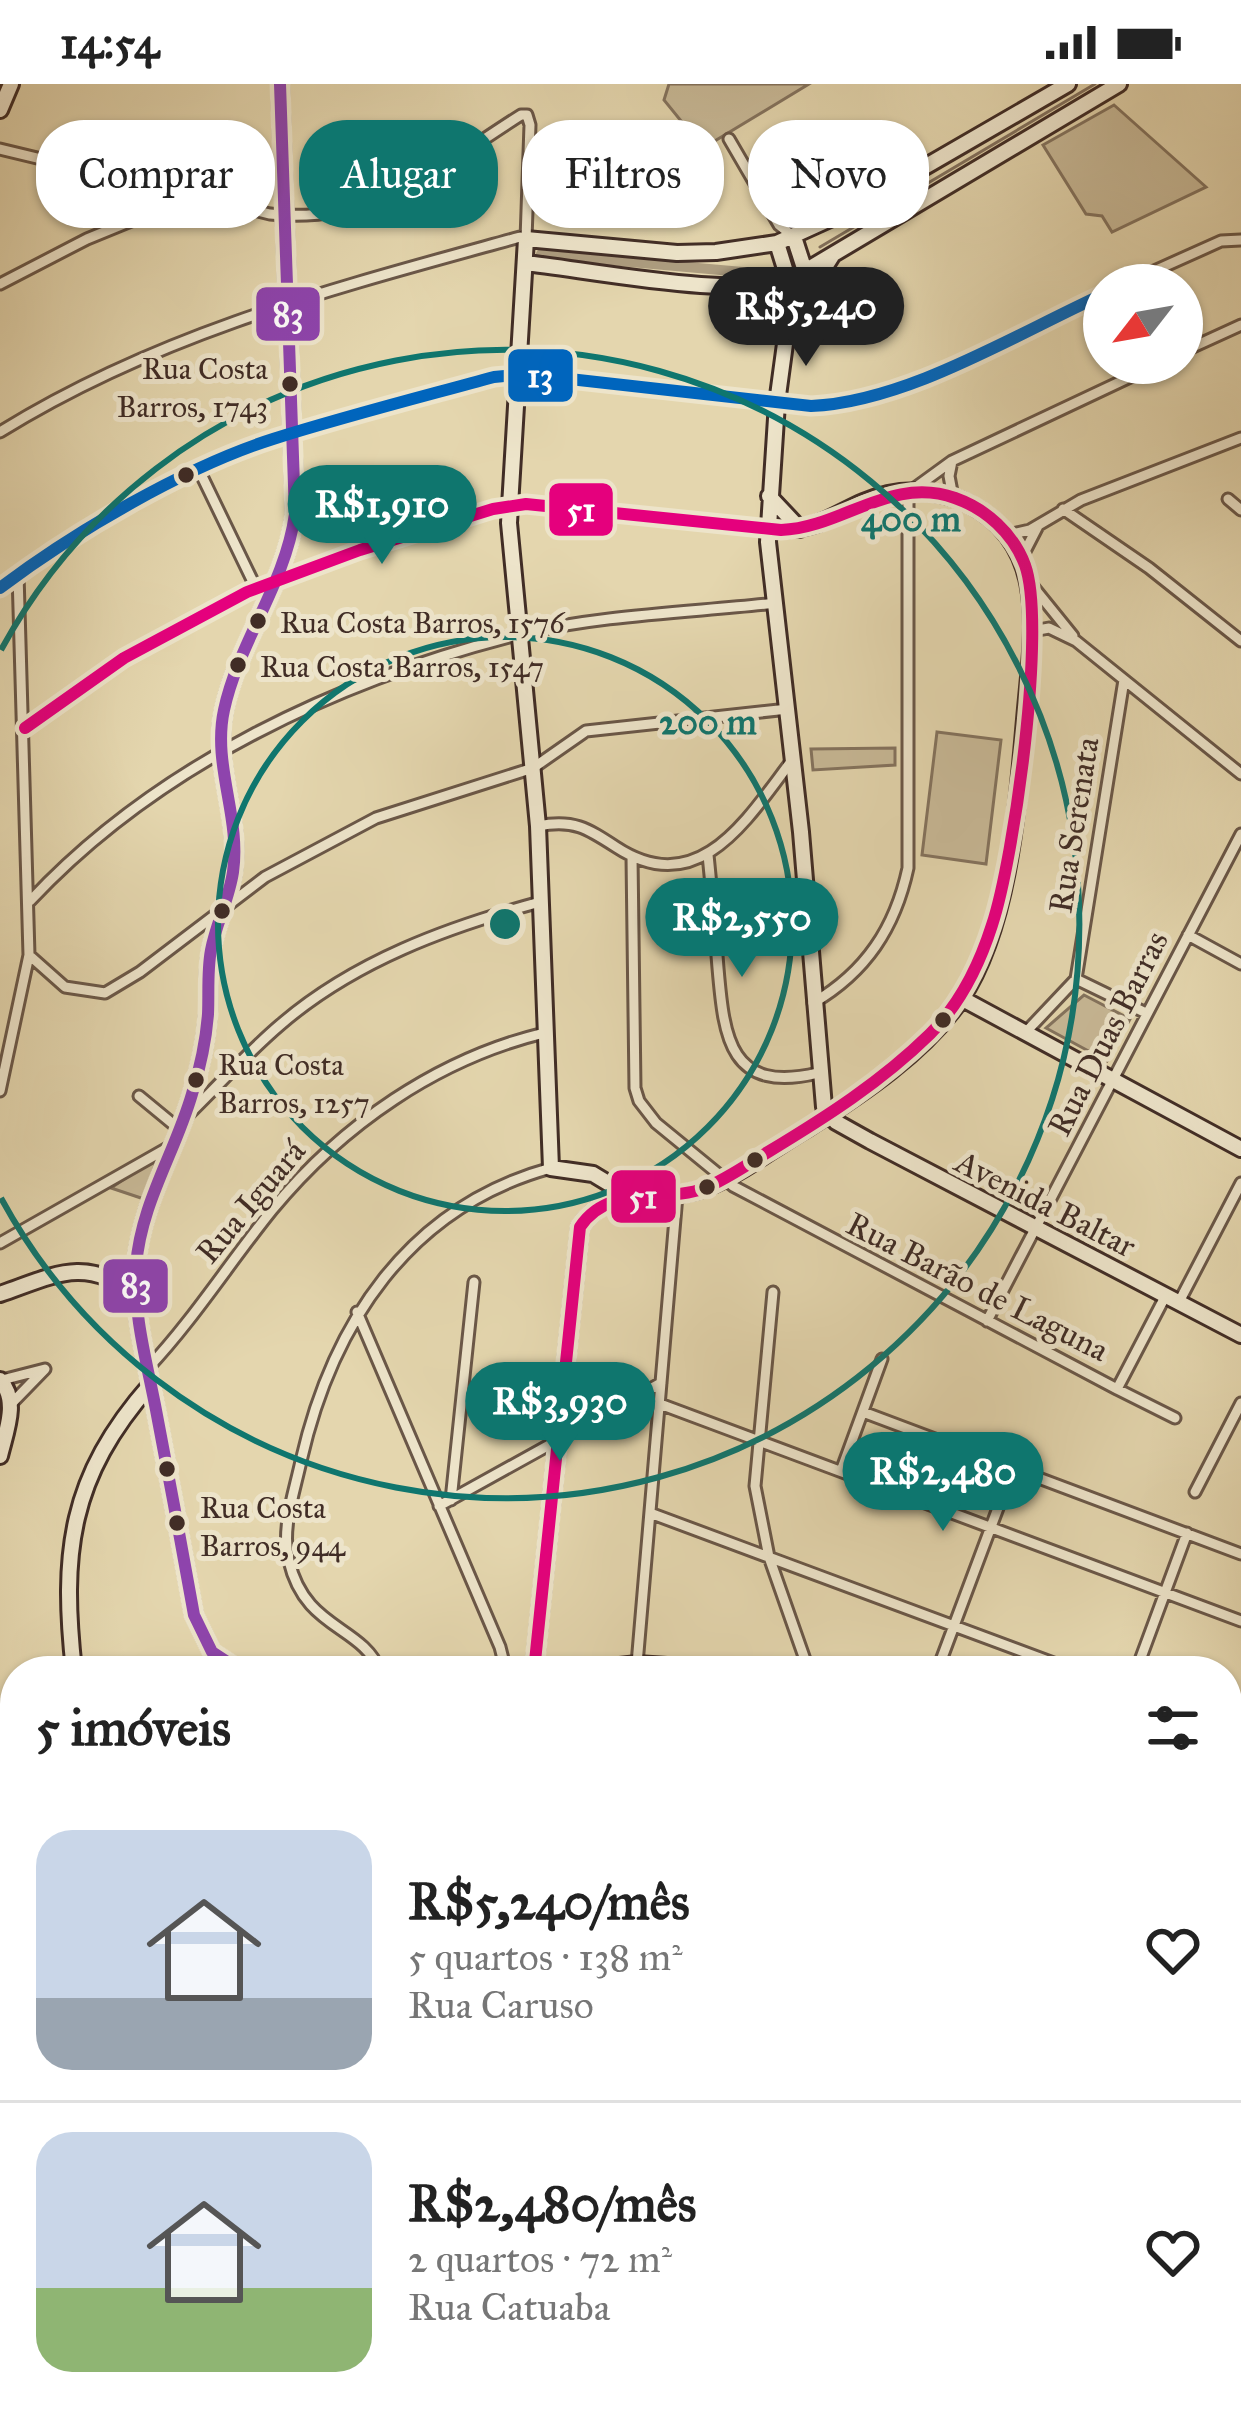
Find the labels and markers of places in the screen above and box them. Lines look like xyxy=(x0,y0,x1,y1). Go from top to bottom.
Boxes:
pin: R$5,240 xyxy=(695,267,917,369)
place label: Rua Costa Barros, 1743 xyxy=(117,351,268,425)
marker: Rua Costa Barros, 1743 xyxy=(279,373,301,395)
unlabelled marker xyxy=(175,464,197,486)
pin: R$1,910 xyxy=(271,465,493,567)
place label: Rua Costa Barros, 1576 xyxy=(280,605,566,641)
marker: Rua Costa Barros, 1576 xyxy=(247,610,269,632)
place label: Rua Costa Barros, 1547 xyxy=(260,649,544,685)
marker: Rua Costa Barros, 1547 xyxy=(227,654,249,676)
pin: R$2,550 xyxy=(631,878,853,980)
unlabelled marker xyxy=(211,900,233,922)
centre of rings xyxy=(484,903,526,945)
unlabelled marker xyxy=(932,1009,954,1031)
place label: Rua Costa Barros, 1257 xyxy=(218,1047,370,1121)
marker: Rua Costa Barros, 1257 xyxy=(185,1069,207,1091)
unlabelled marker xyxy=(744,1149,766,1171)
unlabelled marker xyxy=(696,1176,718,1198)
pin: R$3,930 xyxy=(449,1362,671,1464)
pin: R$2,480 xyxy=(832,1432,1054,1534)
unlabelled marker xyxy=(156,1458,178,1480)
place label: Rua Costa Barros, 944 xyxy=(200,1490,346,1565)
marker: Rua Costa Barros, 944 xyxy=(166,1512,188,1534)

